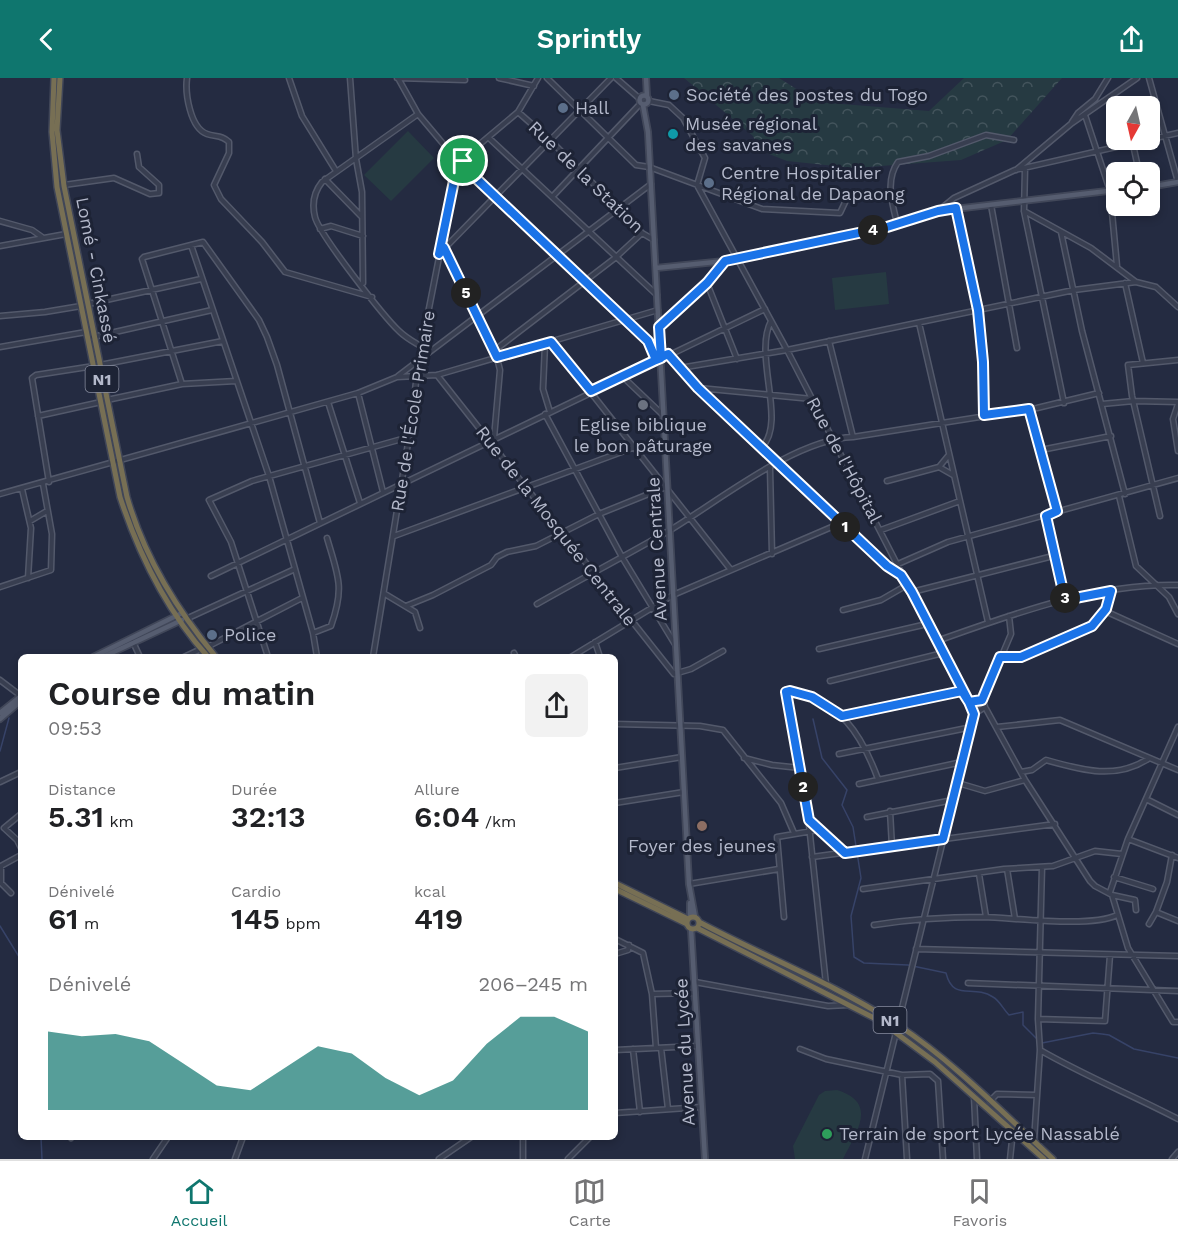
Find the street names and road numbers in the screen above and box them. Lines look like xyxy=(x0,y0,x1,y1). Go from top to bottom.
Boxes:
street label: Rue de la Station xyxy=(524,116,648,237)
street label: Lomé - Cinkassé xyxy=(72,195,121,345)
street label: Rue de l'École Primaire xyxy=(386,309,439,513)
road number: N1 xyxy=(86,366,118,392)
street label: Rue de l'Hôpital xyxy=(802,393,887,527)
street label: Rue de la Mosquée Centrale xyxy=(472,422,641,630)
street label: Avenue Centrale xyxy=(642,476,671,622)
street label: Avenue du Lycée xyxy=(670,978,699,1126)
road number: N1 xyxy=(874,1007,906,1033)

